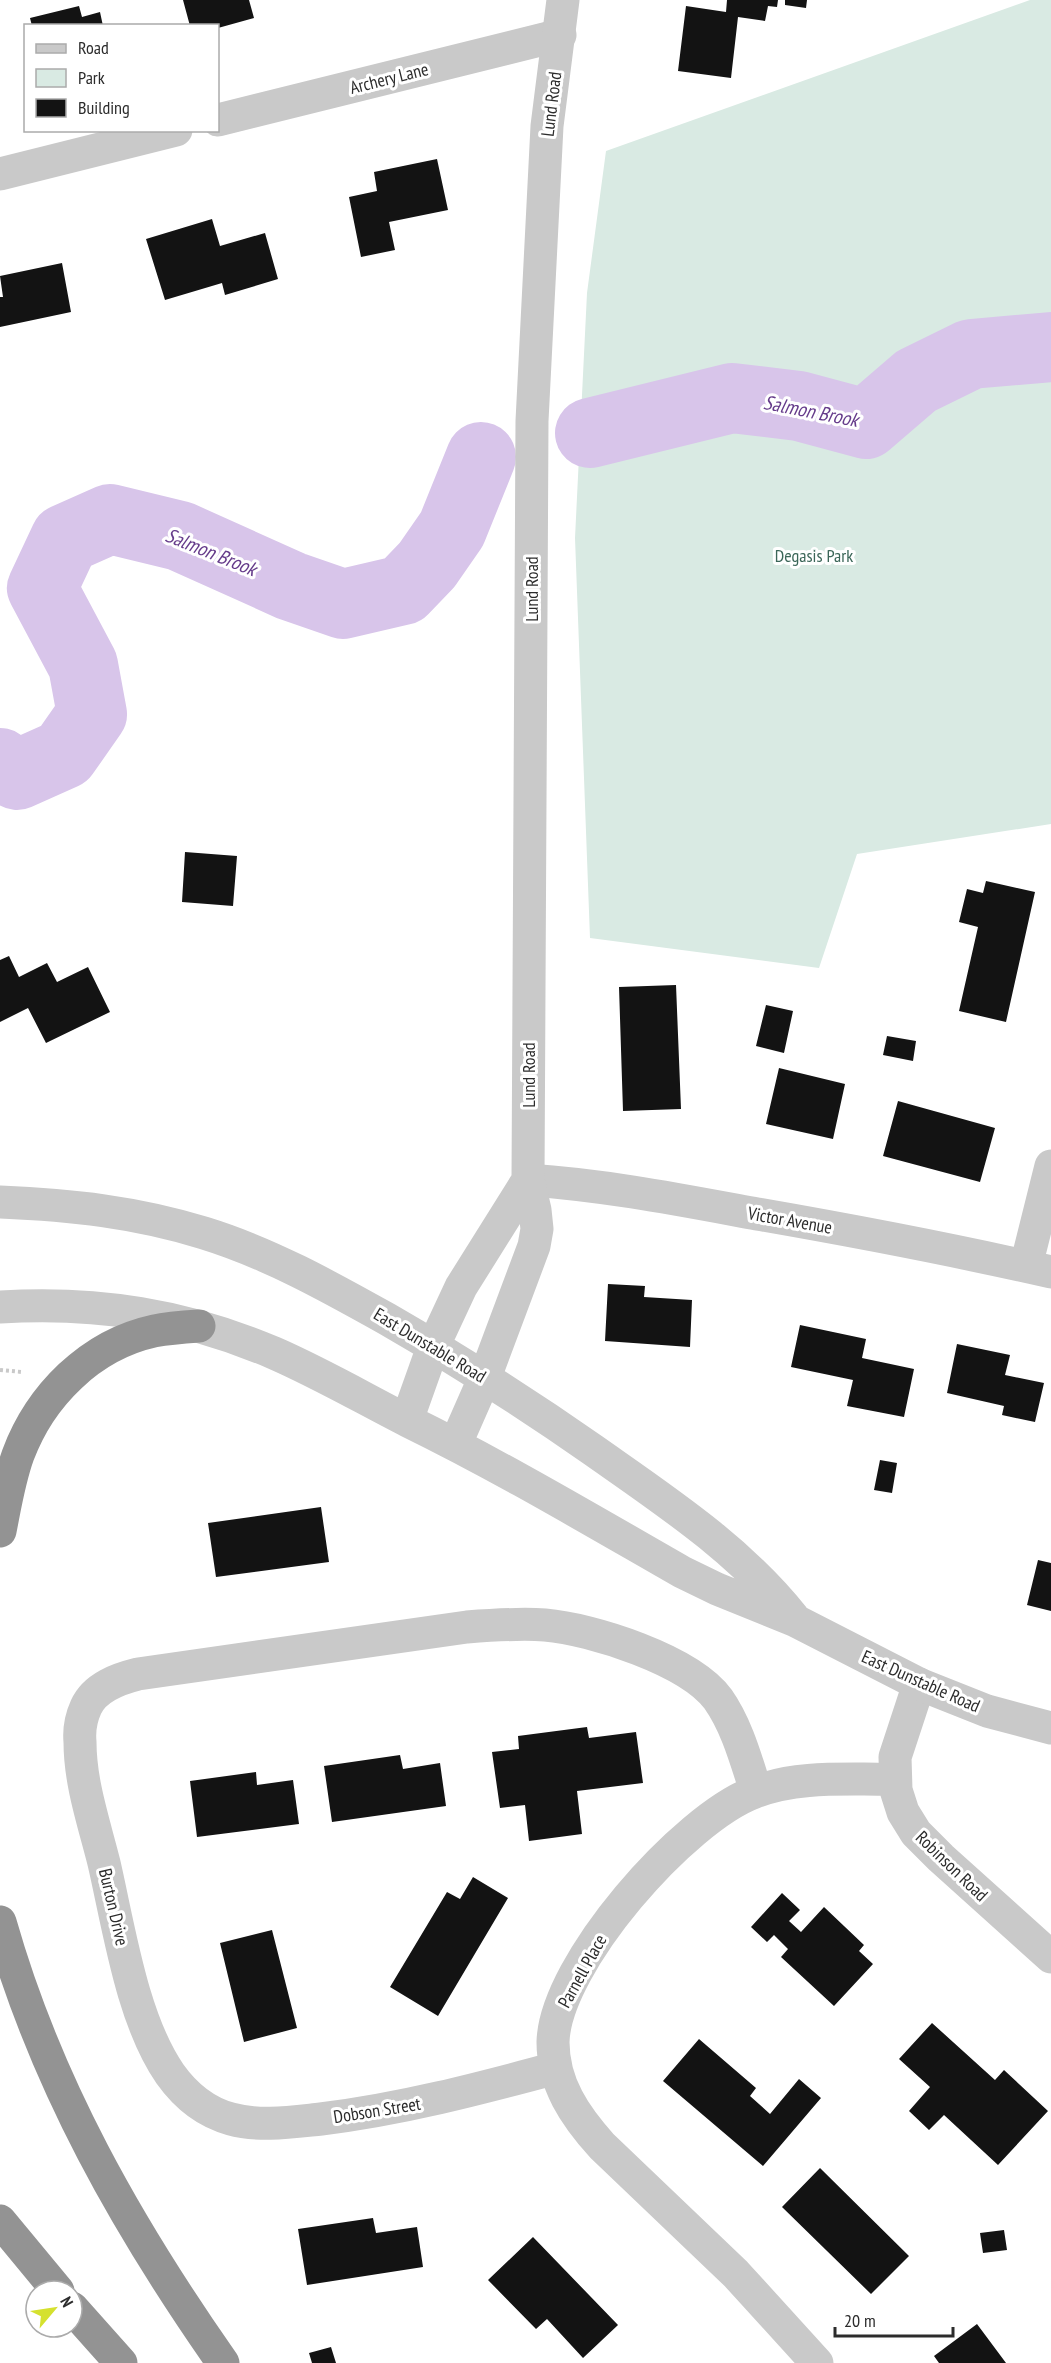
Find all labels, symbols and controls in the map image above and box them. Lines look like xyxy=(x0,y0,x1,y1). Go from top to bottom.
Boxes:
legend xyxy=(24,24,219,132)
text: Road xyxy=(78,36,109,59)
street label: Archery Lane xyxy=(347,57,431,99)
text: Park xyxy=(78,66,105,89)
street label: Lund Road xyxy=(536,70,566,138)
text: Building xyxy=(78,96,130,119)
water label: Salmon Brook xyxy=(761,389,863,433)
water label: Salmon Brook xyxy=(162,522,262,583)
park label: Degasis Park xyxy=(775,544,853,567)
street label: Lund Road xyxy=(520,556,543,622)
street label: Lund Road xyxy=(517,1042,540,1108)
street label: Victor Avenue xyxy=(745,1201,834,1239)
street label: East Dunstable Road xyxy=(370,1302,490,1388)
street label: East Dunstable Road xyxy=(858,1645,984,1717)
street label: Robinson Road xyxy=(911,1826,993,1906)
street label: Burton Drive xyxy=(94,1866,134,1948)
street label: Parnell Place xyxy=(552,1930,612,2012)
street label: Dobson Street xyxy=(332,2092,422,2128)
north arrow xyxy=(24,2279,84,2339)
text: N xyxy=(56,2293,78,2310)
scale bar xyxy=(835,2300,954,2338)
text: 20 m xyxy=(844,2309,876,2332)

